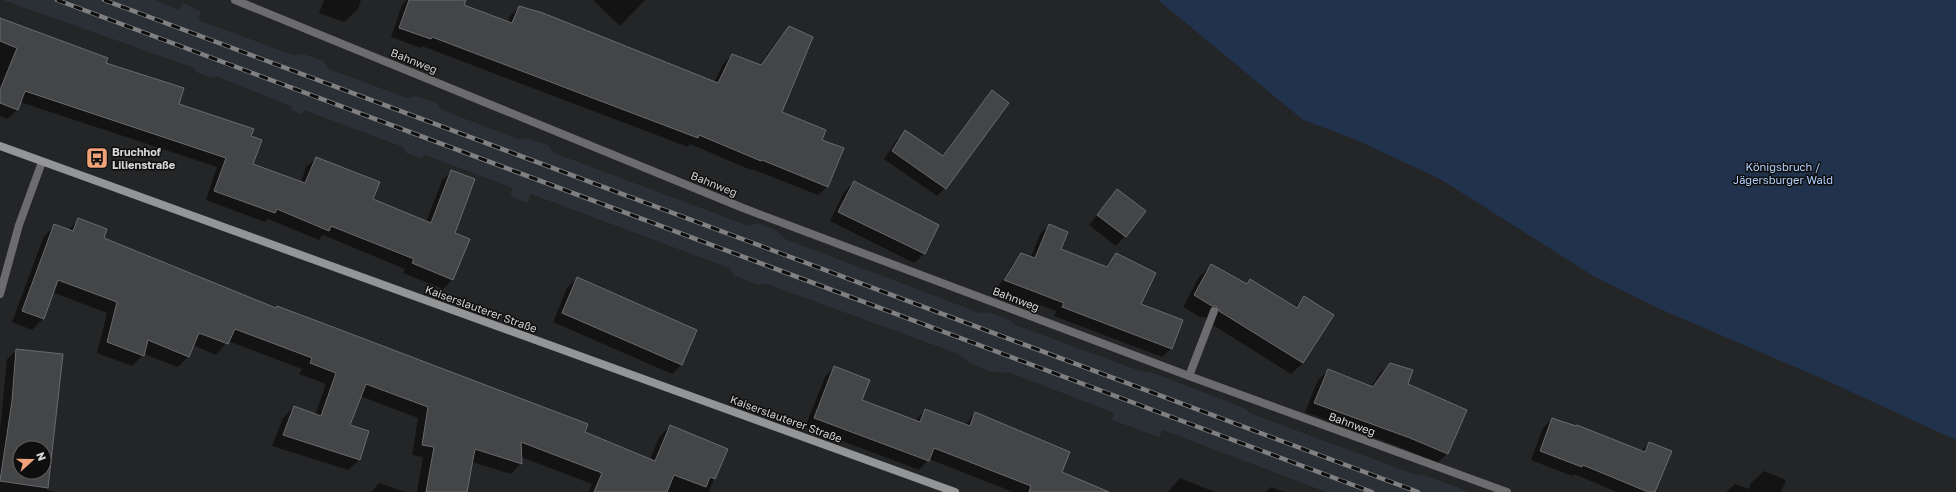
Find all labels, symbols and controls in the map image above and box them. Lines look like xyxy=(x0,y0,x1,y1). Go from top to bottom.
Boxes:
street label: Bahnweg xyxy=(389,45,439,76)
bus stop icon: Bruchhof Lilienstraße xyxy=(84,145,110,171)
place label: Bruchhof Lilienstraße xyxy=(112,145,176,171)
park label: Königsbruch / Jägersburger Wald xyxy=(1733,160,1833,186)
street label: Bahnweg xyxy=(689,168,739,199)
street label: Kaiserslauterer Straße xyxy=(423,282,539,335)
street label: Bahnweg xyxy=(991,284,1041,313)
street label: Kaiserslauterer Straße xyxy=(728,392,844,445)
street label: Bahnweg xyxy=(1327,409,1377,438)
north arrow xyxy=(12,440,52,480)
text: N xyxy=(34,450,49,462)

